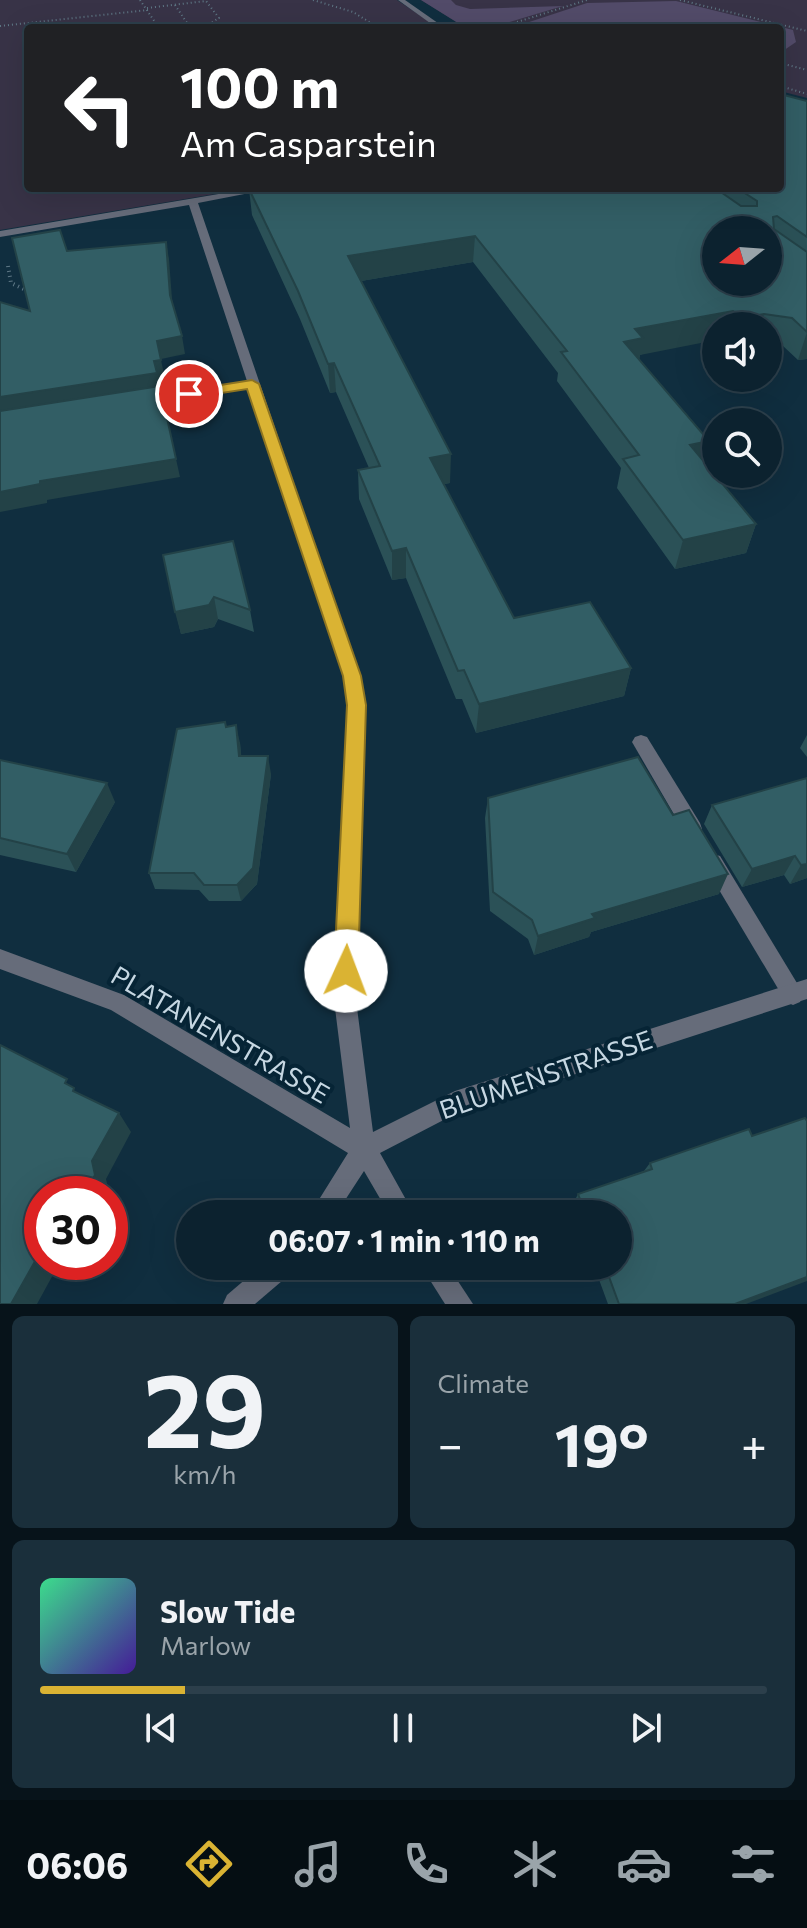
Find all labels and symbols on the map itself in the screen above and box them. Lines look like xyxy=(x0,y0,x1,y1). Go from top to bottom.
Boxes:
north arrow xyxy=(702,216,782,296)
pin xyxy=(155,360,223,428)
position arrow xyxy=(304,929,388,1013)
street label: PLATANENSTRASSE xyxy=(106,959,335,1109)
street label: BLUMENSTRASSE xyxy=(435,1023,656,1125)
speed limit sign: 30 xyxy=(24,1176,128,1280)

